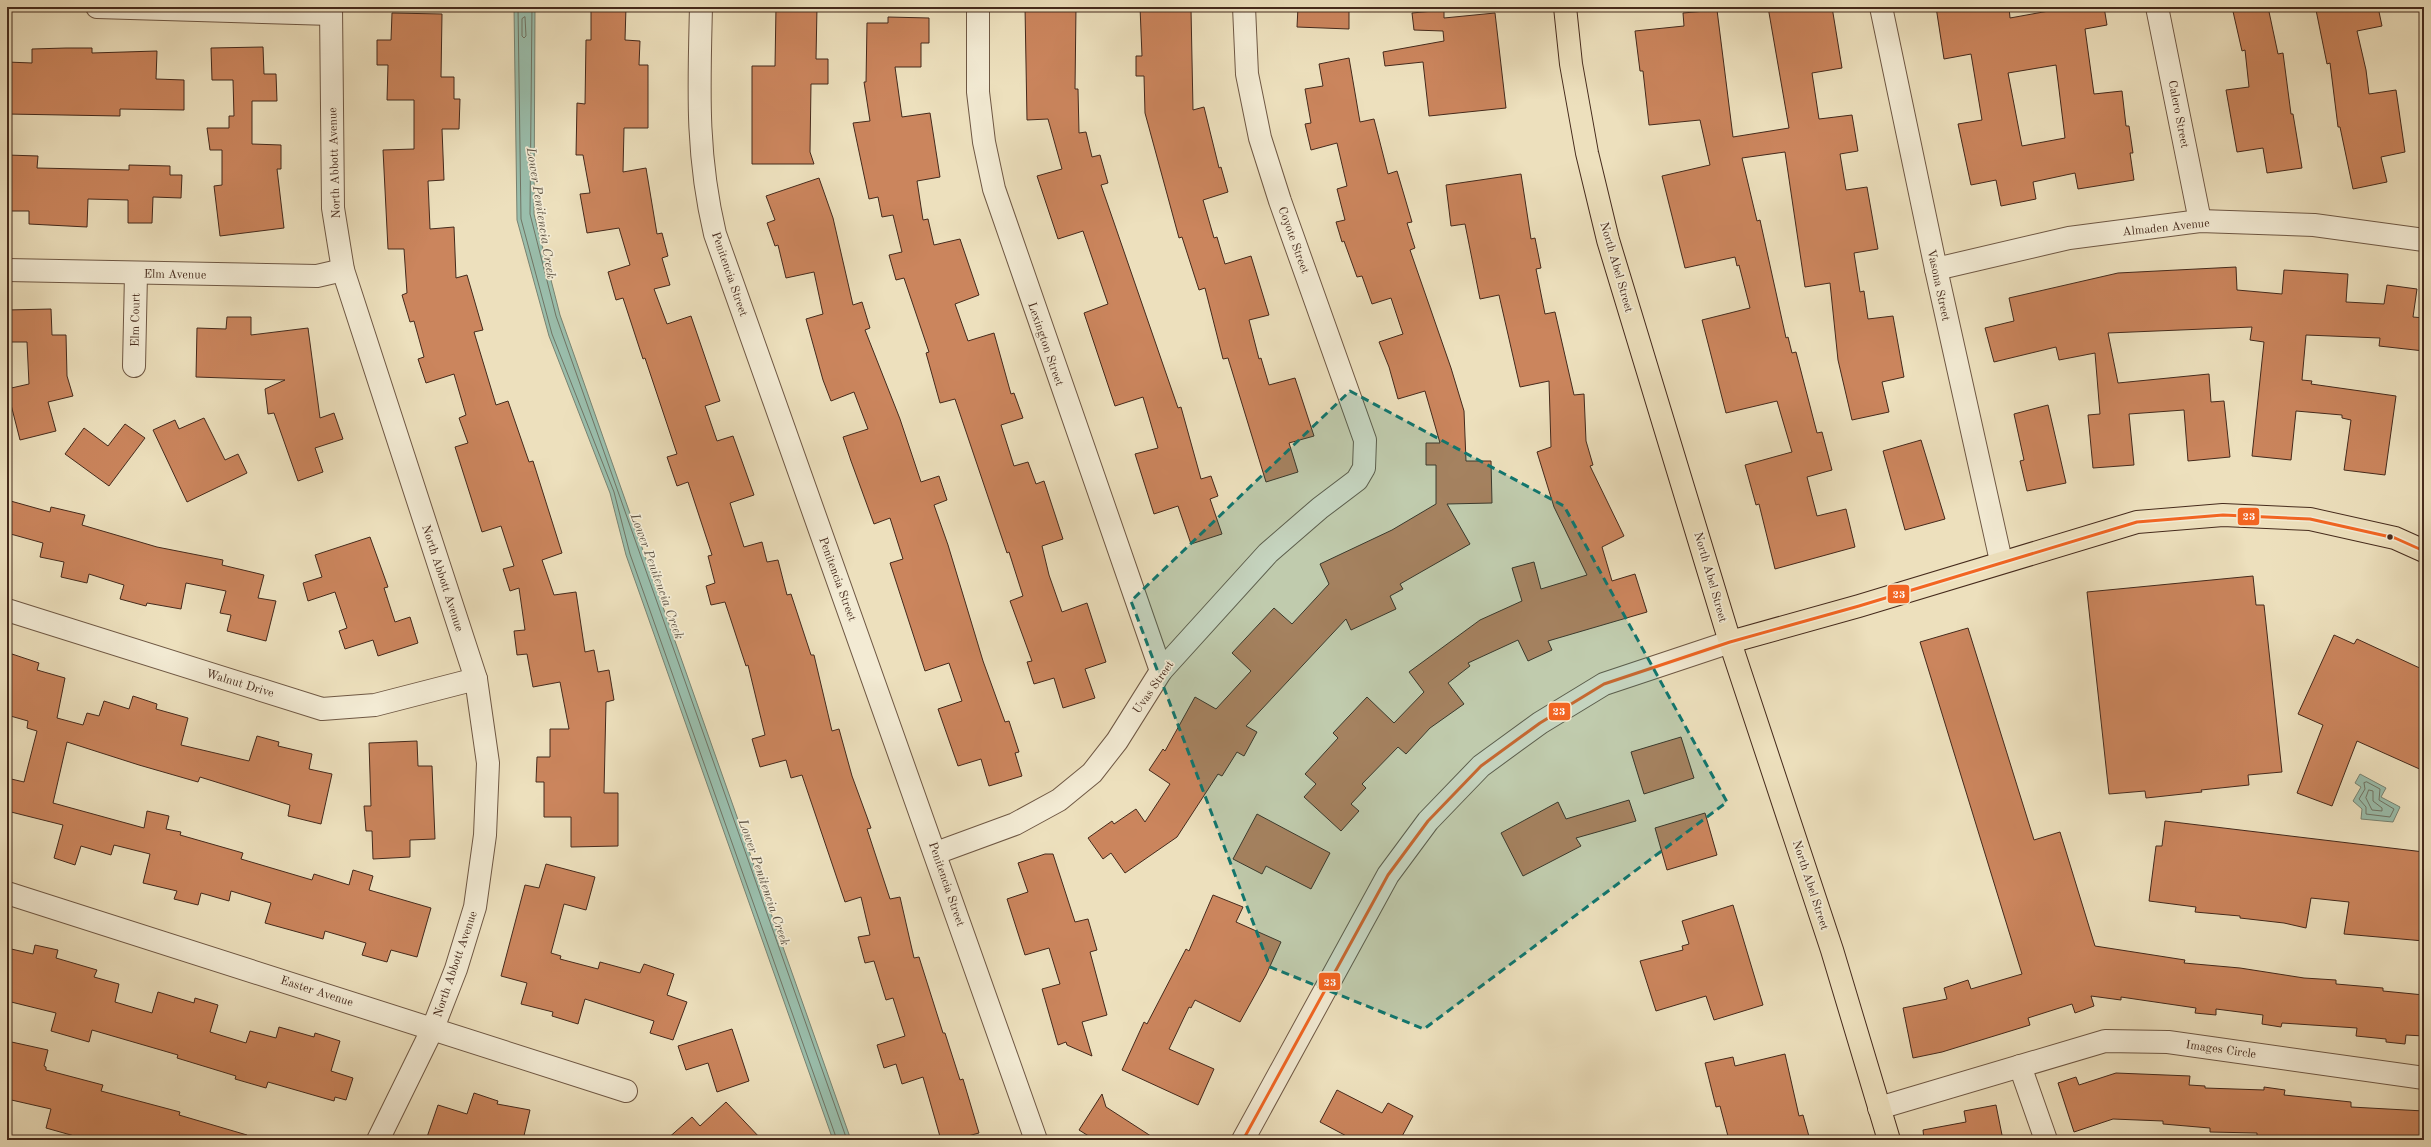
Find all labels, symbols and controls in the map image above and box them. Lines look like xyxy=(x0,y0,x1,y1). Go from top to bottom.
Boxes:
street label: Calero Street xyxy=(2166,79,2190,149)
street label: North Abbott Avenue xyxy=(327,107,343,219)
water label: Lower Penitencia Creek xyxy=(524,146,557,280)
street label: Coyote Street xyxy=(1275,205,1311,276)
street label: Almaden Avenue xyxy=(2122,217,2211,239)
street label: North Abel Street xyxy=(1597,221,1635,314)
street label: Penitencia Street xyxy=(709,231,749,318)
street label: Vasona Street xyxy=(1925,248,1951,322)
street label: Elm Avenue xyxy=(144,268,207,282)
street label: Elm Court xyxy=(130,293,142,347)
street label: Lexington Street xyxy=(1025,301,1065,388)
line badge: 23 xyxy=(2237,507,2260,526)
water label: Lower Penitencia Creek xyxy=(627,511,685,641)
text: 23 xyxy=(2243,512,2255,523)
street label: North Abbott Avenue xyxy=(419,523,465,634)
street label: North Abel Street xyxy=(1691,531,1729,624)
unlabelled marker xyxy=(2385,532,2395,542)
street label: Penitencia Street xyxy=(816,536,858,623)
line badge: 23 xyxy=(1887,584,1910,604)
text: 23 xyxy=(1893,590,1905,601)
street label: Uvas Street xyxy=(1131,659,1176,716)
street label: Walnut Drive xyxy=(204,668,276,700)
line badge: 23 xyxy=(1548,702,1571,721)
text: 23 xyxy=(1553,707,1565,718)
water label: Lower Penitencia Creek xyxy=(735,817,791,948)
street label: North Abel Street xyxy=(1790,839,1830,932)
street label: Penitencia Street xyxy=(926,841,966,928)
street label: North Abbott Avenue xyxy=(432,909,480,1019)
line badge: 23 xyxy=(1318,972,1341,991)
street label: Easter Avenue xyxy=(279,975,355,1009)
text: 23 xyxy=(1324,978,1336,989)
street label: Images Circle xyxy=(2185,1039,2257,1061)

